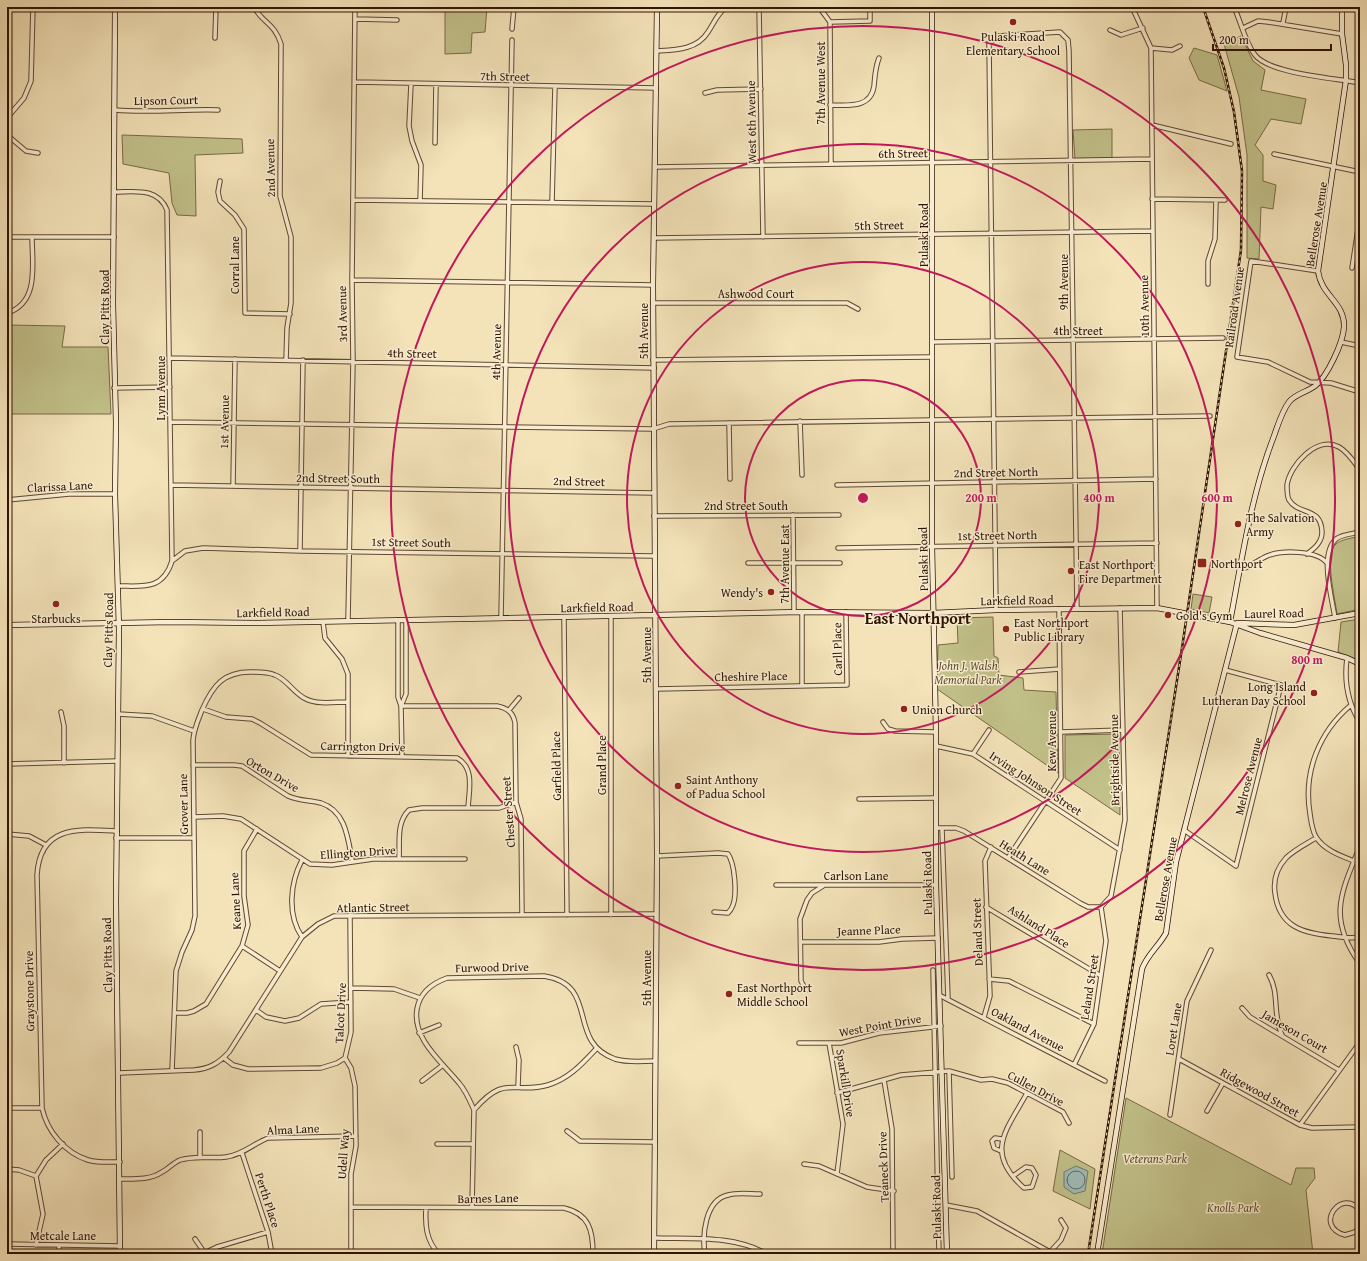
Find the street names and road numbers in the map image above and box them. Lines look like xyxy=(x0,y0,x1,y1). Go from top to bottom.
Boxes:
street label: 7th Avenue West xyxy=(812,41,829,125)
street label: 7th Street xyxy=(480,67,531,85)
street label: West 6th Avenue xyxy=(742,80,760,164)
street label: Lipson Court xyxy=(134,91,199,109)
street label: 2nd Avenue xyxy=(261,138,279,197)
street label: 6th Street xyxy=(878,144,929,162)
street label: Bellerose Avenue xyxy=(1301,180,1331,268)
street label: Pulaski Road xyxy=(915,202,932,267)
street label: 5th Street xyxy=(854,216,905,234)
street label: Corral Lane xyxy=(226,236,243,294)
street label: 9th Avenue xyxy=(1055,254,1072,310)
street label: Railroad Avenue xyxy=(1220,265,1248,349)
street label: Clay Pitts Road xyxy=(96,269,113,345)
street label: 10th Avenue xyxy=(1135,274,1153,337)
street label: 3rd Avenue xyxy=(333,285,351,342)
street label: Ashwood Court xyxy=(718,285,795,302)
street label: 5th Avenue xyxy=(635,303,652,359)
street label: 4th Street xyxy=(1053,322,1104,339)
street label: 4th Avenue xyxy=(487,323,505,380)
street label: 4th Street xyxy=(387,344,438,362)
street label: Lynn Avenue xyxy=(152,355,169,420)
street label: 1st Avenue xyxy=(215,394,233,449)
street label: 2nd Street North xyxy=(954,463,1039,481)
street label: 2nd Street South xyxy=(296,469,380,487)
street label: 2nd Street xyxy=(553,472,606,490)
street label: Clarissa Lane xyxy=(27,476,94,496)
street label: 2nd Street South xyxy=(704,497,788,514)
street label: 7th Avenue East xyxy=(776,523,793,604)
street label: Pulaski Road xyxy=(914,526,932,591)
street label: 1st Street North xyxy=(957,526,1038,544)
street label: 1st Street South xyxy=(371,533,451,551)
street label: Larkfield Road xyxy=(980,591,1054,609)
street label: Clay Pitts Road xyxy=(99,592,117,668)
street label: Larkfield Road xyxy=(560,598,634,616)
street label: Larkfield Road xyxy=(236,603,310,621)
street label: Laurel Road xyxy=(1244,604,1304,622)
street label: Carll Place xyxy=(828,622,846,676)
street label: 5th Avenue xyxy=(638,627,655,683)
street label: Cheshire Place xyxy=(714,667,788,685)
street label: Kew Avenue xyxy=(1043,710,1060,771)
street label: Brightside Avenue xyxy=(1105,714,1123,806)
street label: Garfield Place xyxy=(547,731,565,801)
street label: Grand Place xyxy=(593,735,610,795)
street label: Melrose Avenue xyxy=(1230,735,1266,817)
street label: Carrington Drive xyxy=(320,737,406,755)
street label: Irving Johnson Street xyxy=(986,747,1086,820)
street label: Orton Drive xyxy=(243,752,303,796)
street label: Grover Lane xyxy=(174,773,192,834)
street label: Chester Street xyxy=(497,775,519,848)
street label: Heath Lane xyxy=(996,835,1054,879)
street label: Bellerose Avenue xyxy=(1149,835,1181,923)
street label: Ellington Drive xyxy=(320,841,397,863)
street label: Pulaski Road xyxy=(918,850,936,915)
street label: Carlson Lane xyxy=(824,867,889,884)
street label: Keane Lane xyxy=(225,872,245,930)
street label: Deland Street xyxy=(967,897,987,966)
street label: Atlantic Street xyxy=(336,898,411,916)
street label: Ashland Place xyxy=(1005,900,1074,952)
street label: Clay Pitts Road xyxy=(98,917,116,993)
street label: Jeanne Place xyxy=(835,920,901,940)
street label: Graystone Drive xyxy=(20,950,38,1031)
street label: 5th Avenue xyxy=(638,950,655,1006)
street label: Leland Street xyxy=(1075,952,1103,1021)
street label: Furwood Drive xyxy=(455,958,529,976)
street label: Talcot Drive xyxy=(330,982,350,1044)
street label: Loret Lane xyxy=(1160,1001,1186,1057)
street label: Oakland Avenue xyxy=(988,1003,1068,1056)
street label: Jameson Court xyxy=(1257,1004,1332,1057)
street label: West Point Drive xyxy=(837,1009,923,1041)
street label: Sparkill Drive xyxy=(832,1048,860,1119)
street label: Ridgewood Street xyxy=(1217,1063,1303,1121)
street label: Cullen Drive xyxy=(1005,1066,1068,1110)
street label: Alma Lane xyxy=(266,1119,320,1139)
street label: Udell Way xyxy=(333,1128,353,1180)
street label: Teaneck Drive xyxy=(873,1131,893,1203)
street label: Perth Place xyxy=(251,1170,285,1230)
street label: Pulaski Road xyxy=(927,1174,945,1239)
street label: Barnes Lane xyxy=(457,1189,519,1207)
street label: Metcale Lane xyxy=(30,1227,96,1244)

